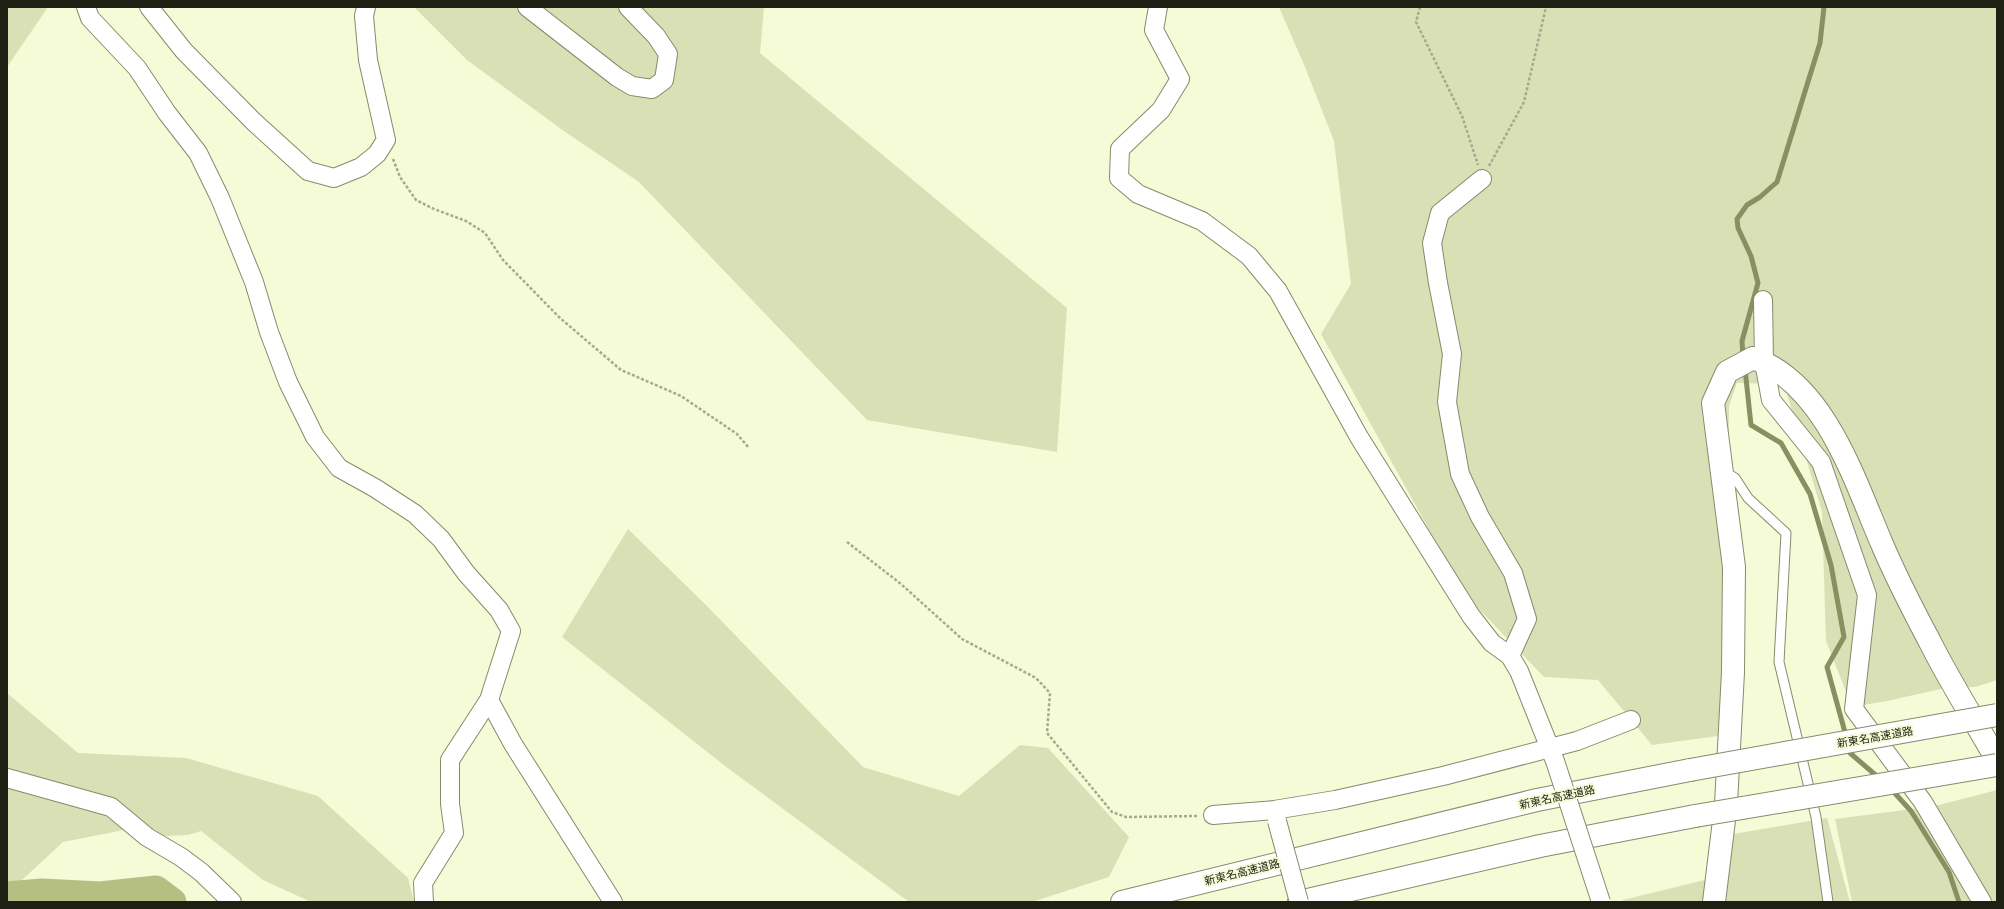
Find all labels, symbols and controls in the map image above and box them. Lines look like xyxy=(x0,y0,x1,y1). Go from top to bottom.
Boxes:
street label: 新東名高速道路 xyxy=(1836,724,1914,751)
street label: 新東名高速道路 xyxy=(1518,783,1596,812)
street label: 新東名高速道路 xyxy=(1203,857,1281,888)

